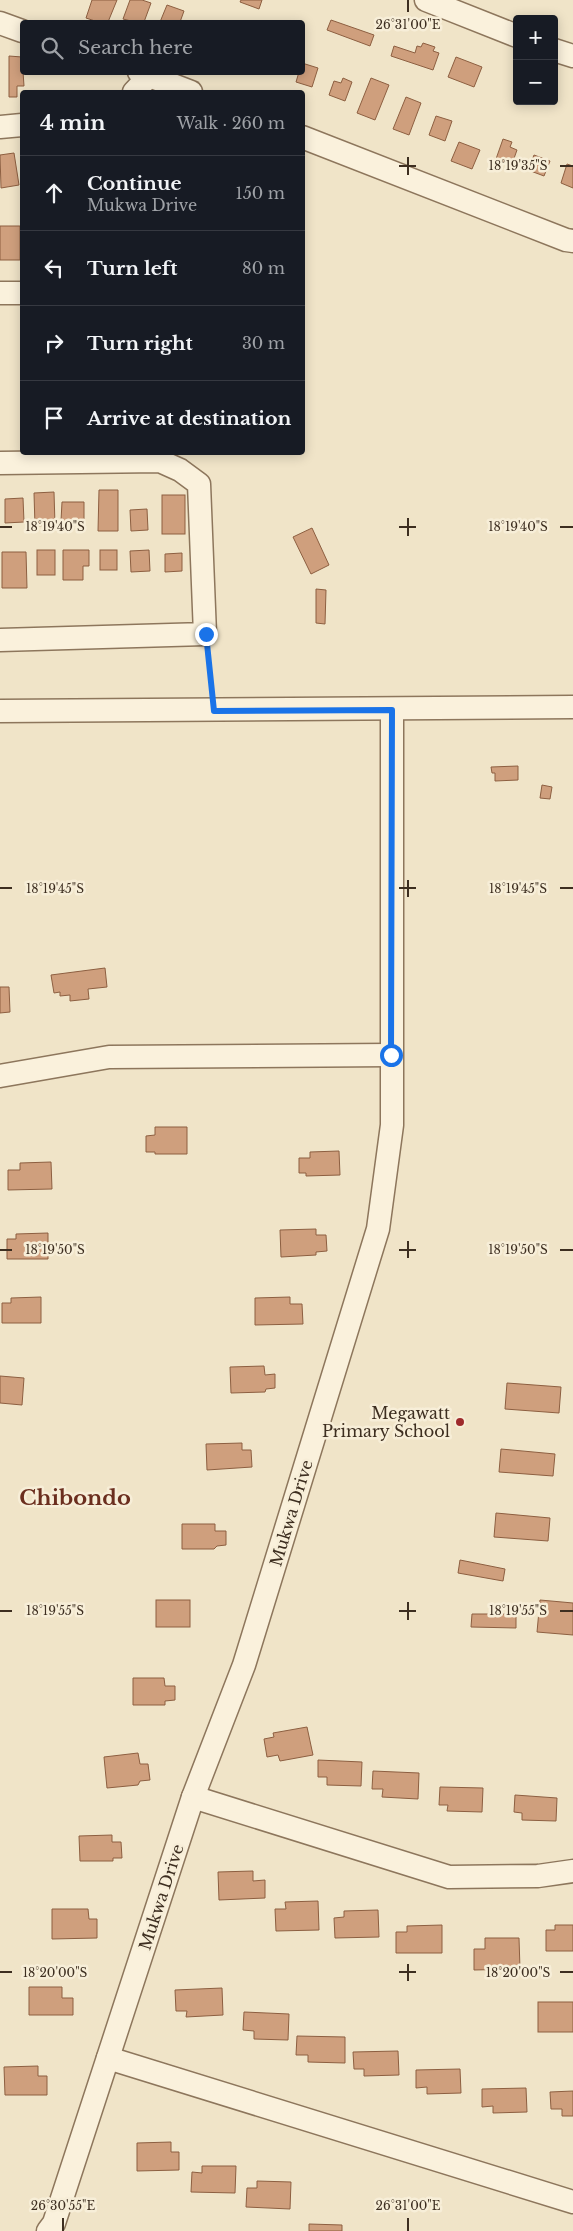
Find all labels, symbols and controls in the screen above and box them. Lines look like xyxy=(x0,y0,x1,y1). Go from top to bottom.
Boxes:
map controls xyxy=(513,15,558,105)
button: + xyxy=(513,15,558,60)
text: 26°31'00"E xyxy=(376,17,441,32)
search box xyxy=(20,20,305,75)
icon: search xyxy=(38,34,66,62)
text: Search here xyxy=(78,36,193,59)
button: − xyxy=(513,60,558,105)
text: 4 min xyxy=(40,110,106,136)
text: Walk · 260 m xyxy=(177,113,285,133)
text: 18°19'35"S xyxy=(489,158,548,173)
text: Continue xyxy=(87,172,182,195)
icon: ahead xyxy=(40,179,68,207)
text: 150 m xyxy=(236,183,285,203)
text: Mukwa Drive xyxy=(87,195,197,215)
icon: left xyxy=(40,254,68,282)
text: Turn left xyxy=(87,257,178,280)
text: 80 m xyxy=(242,258,285,278)
icon: right xyxy=(40,329,68,357)
text: Turn right xyxy=(87,332,193,355)
text: 30 m xyxy=(242,333,285,353)
icon: arrive xyxy=(40,404,68,432)
text: Arrive at destination xyxy=(87,407,291,430)
text: 18°19'40"S xyxy=(25,519,85,534)
text: 18°19'40"S xyxy=(488,519,548,534)
route end xyxy=(195,623,218,646)
text: 18°19'45"S xyxy=(26,881,84,896)
text: 18°19'45"S xyxy=(489,881,547,896)
route start xyxy=(380,1044,403,1067)
text: 18°19'50"S xyxy=(25,1242,85,1257)
text: 18°19'50"S xyxy=(488,1242,548,1257)
place label: Megawatt Primary School xyxy=(322,1403,450,1441)
marker: Megawatt Primary School xyxy=(454,1416,466,1428)
street label: Mukwa Drive xyxy=(265,1457,317,1569)
district label: Chibondo xyxy=(19,1485,131,1511)
text: 18°19'55"S xyxy=(26,1603,84,1618)
text: 18°19'55"S xyxy=(489,1603,547,1618)
street label: Mukwa Drive xyxy=(134,1842,188,1952)
text: 18°20'00"S xyxy=(23,1965,88,1980)
text: 18°20'00"S xyxy=(486,1965,551,1980)
text: 26°30'55"E xyxy=(31,2198,95,2213)
text: 26°31'00"E xyxy=(376,2198,441,2213)

